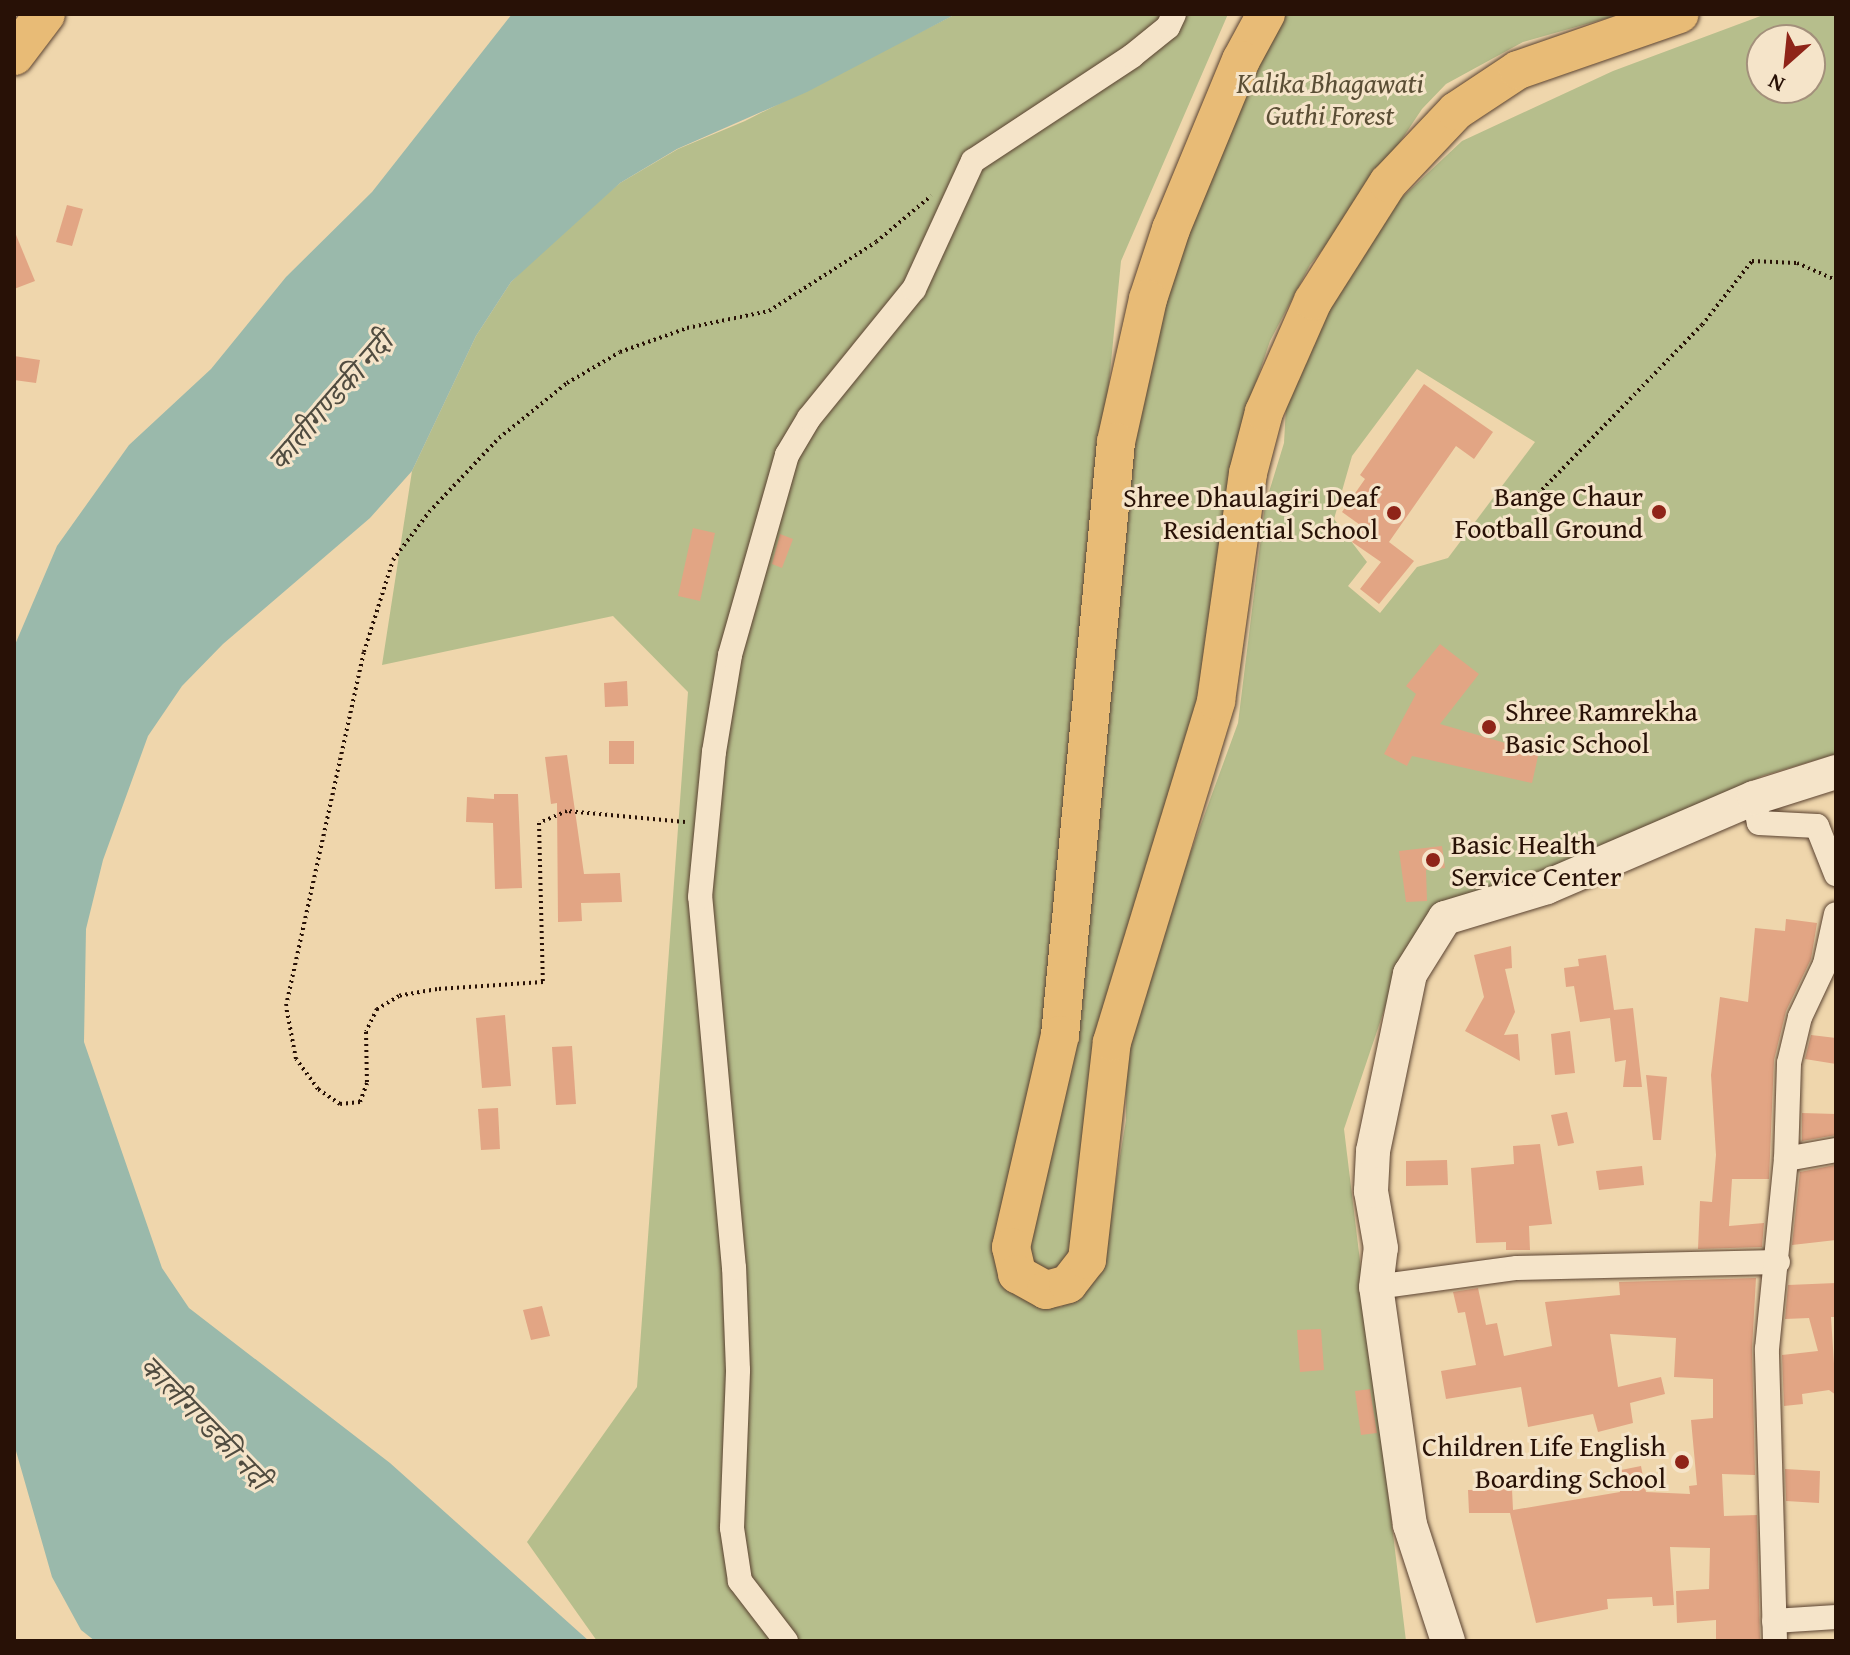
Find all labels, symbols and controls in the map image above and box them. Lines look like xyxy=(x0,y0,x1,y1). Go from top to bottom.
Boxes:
north arrow xyxy=(1746,24,1826,104)
park label: Kalika Bhagawati Guthi Forest xyxy=(1236,66,1424,132)
text: N xyxy=(1762,66,1790,101)
water label: कालीगण्डकी नदी xyxy=(260,324,400,478)
place label: Bange Chaur Football Ground xyxy=(1455,479,1643,545)
place label: Shree Dhaulagiri Deaf Residential School xyxy=(1123,480,1378,546)
marker: Bange Chaur Football Ground xyxy=(1650,503,1668,521)
marker: Shree Dhaulagiri Deaf Residential School xyxy=(1385,504,1403,522)
place label: Shree Ramrekha Basic School xyxy=(1505,694,1698,760)
marker: Shree Ramrekha Basic School xyxy=(1480,718,1498,736)
place label: Basic Health Service Center xyxy=(1451,827,1622,893)
marker: Basic Health Service Center xyxy=(1422,849,1444,871)
water label: कालीगण्डकी नदी xyxy=(132,1348,278,1496)
place label: Children Life English Boarding School xyxy=(1422,1429,1666,1495)
marker: Children Life English Boarding School xyxy=(1673,1453,1691,1471)

